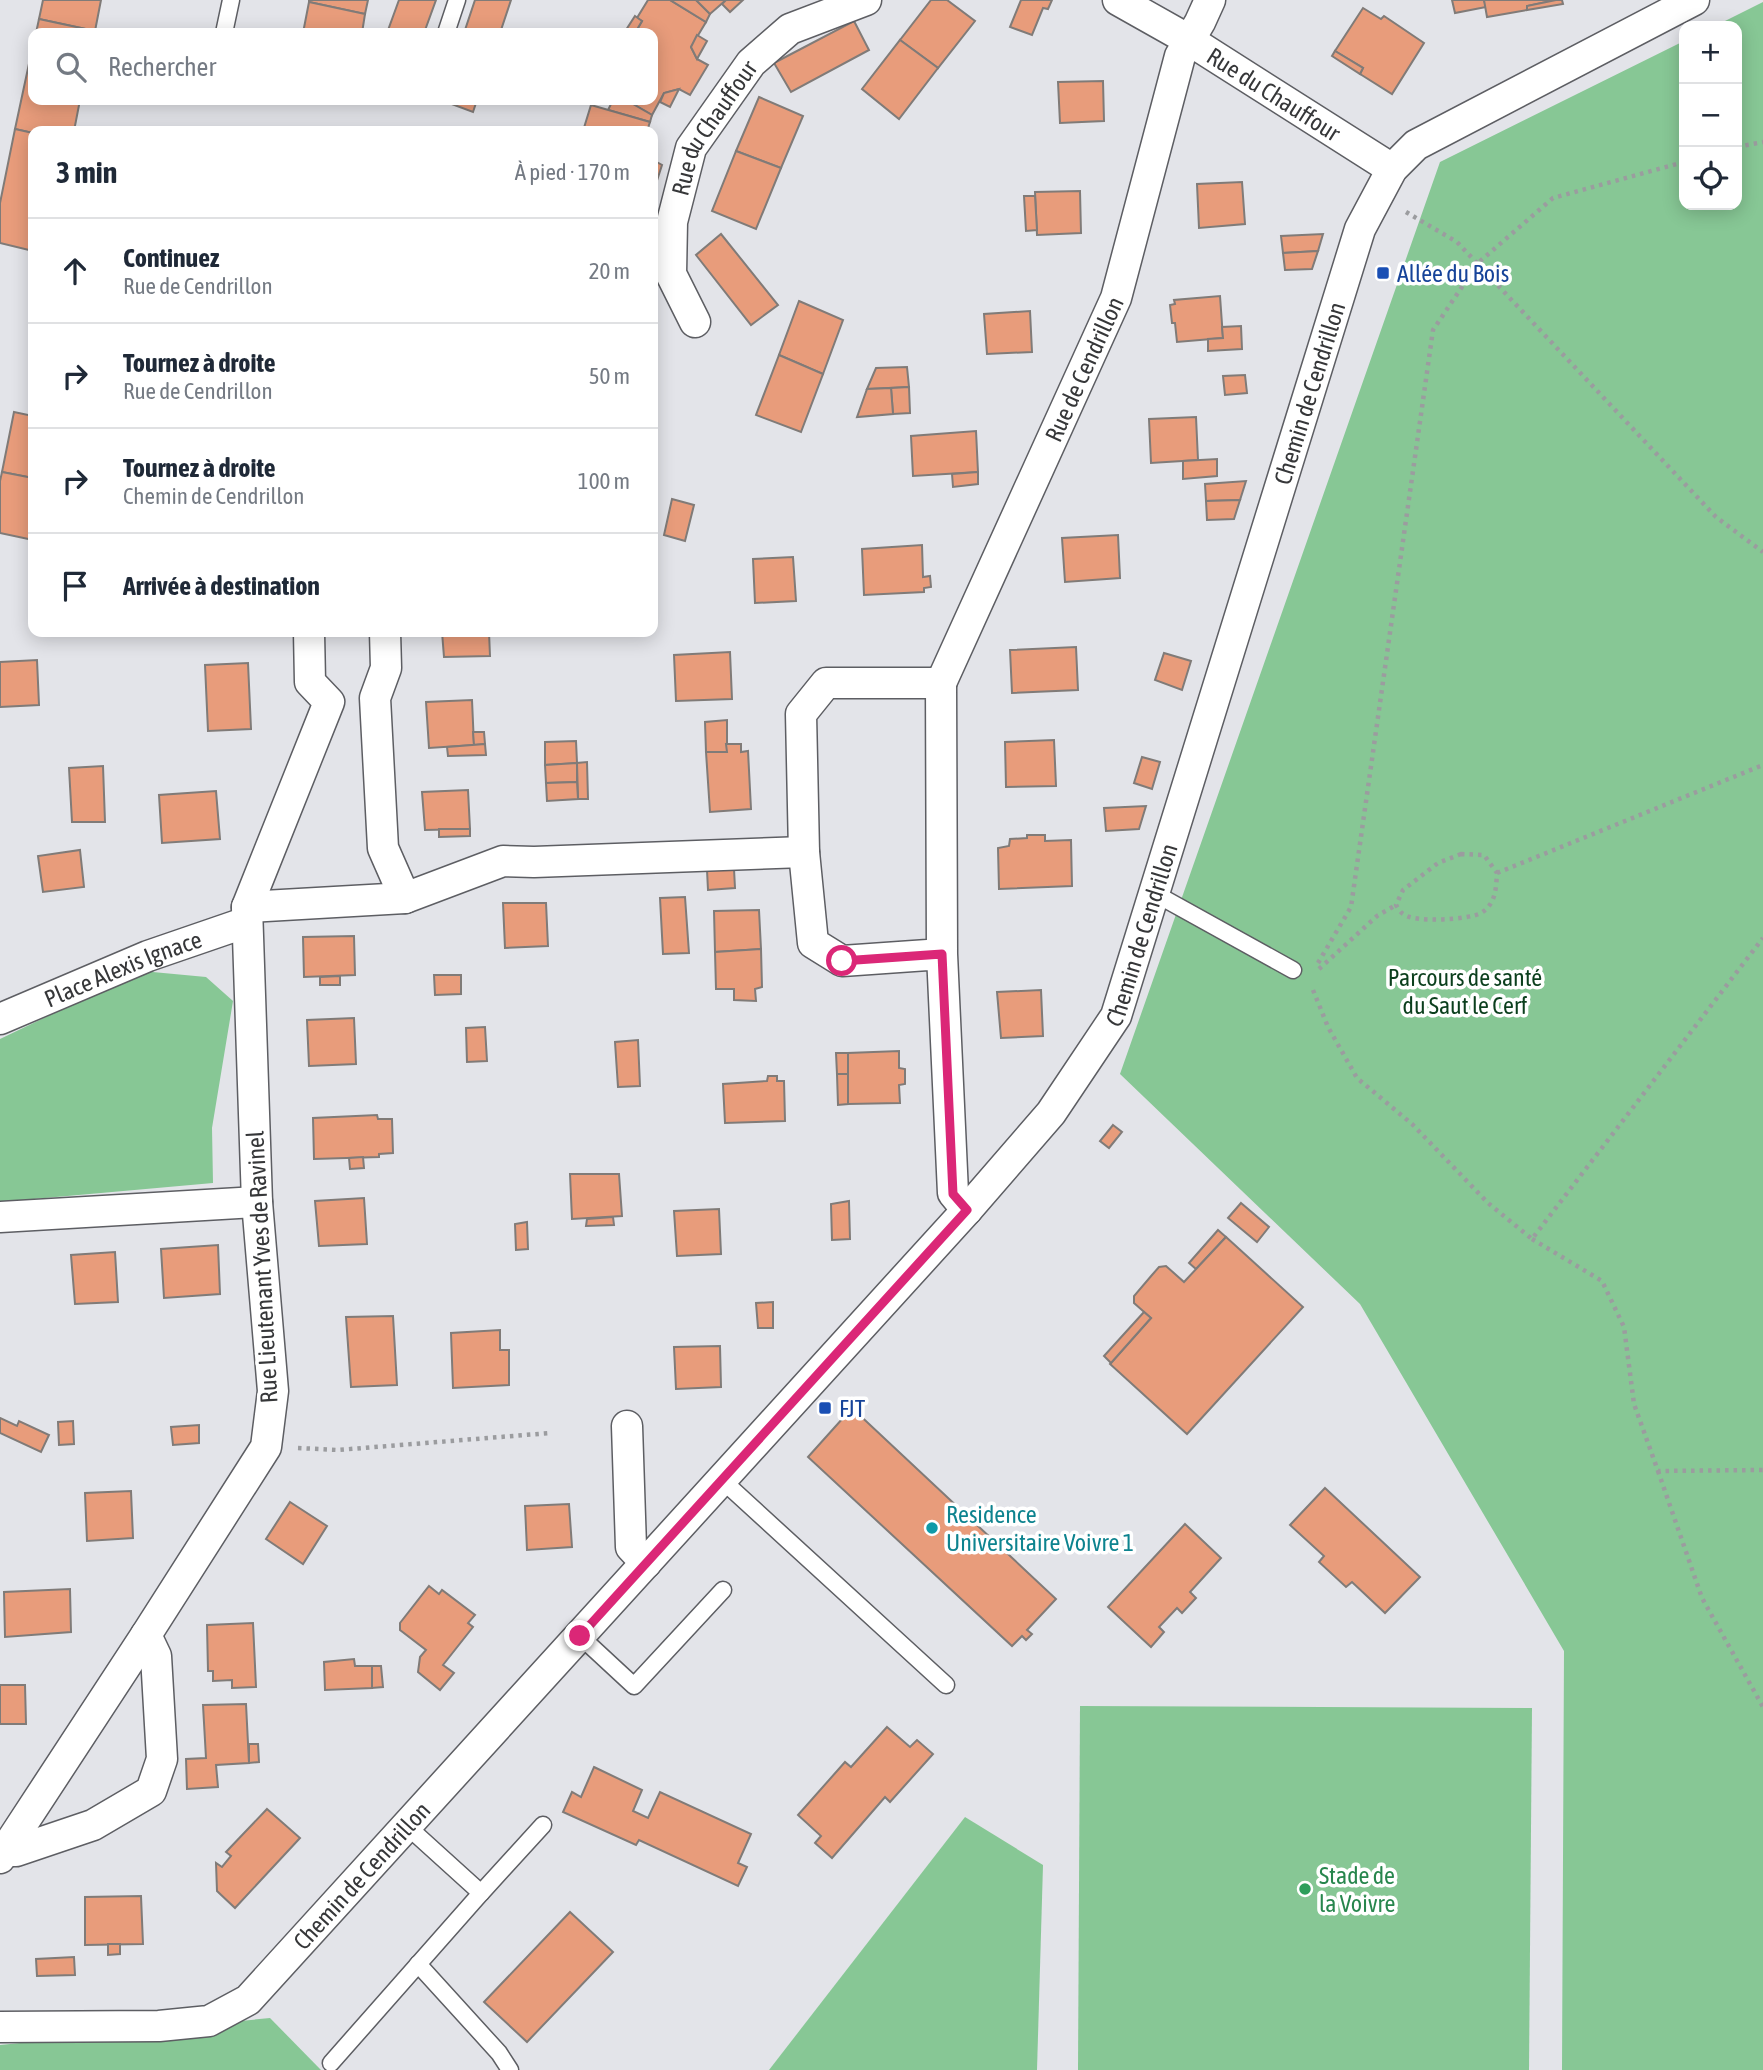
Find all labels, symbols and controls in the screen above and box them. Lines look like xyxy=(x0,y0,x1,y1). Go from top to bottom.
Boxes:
map controls xyxy=(1679,21,1742,210)
button: + xyxy=(1679,21,1742,84)
search box xyxy=(28,28,658,105)
street label: Rue du Chauffour xyxy=(1202,42,1346,147)
icon: search xyxy=(52,48,90,86)
text: Rechercher xyxy=(108,52,216,82)
street label: Rue du Chauffour xyxy=(666,54,763,198)
button: − xyxy=(1679,84,1742,147)
button: locate xyxy=(1679,147,1742,210)
text: 3 min xyxy=(56,155,117,189)
text: À pied · 170 m xyxy=(515,159,630,185)
text: Continuez xyxy=(123,243,219,273)
icon: ahead xyxy=(56,252,94,290)
text: 20 m xyxy=(589,258,630,284)
place label: Allée du Bois xyxy=(1397,260,1509,287)
marker: Allée du Bois xyxy=(1375,265,1391,281)
text: Rue de Cendrillon xyxy=(123,273,273,299)
street label: Rue de Cendrillon xyxy=(1039,292,1128,446)
street label: Chemin de Cendrillon xyxy=(1268,299,1350,488)
text: Tournez à droite xyxy=(123,348,276,378)
icon: right xyxy=(56,357,94,395)
text: 50 m xyxy=(589,363,630,389)
text: Rue de Cendrillon xyxy=(123,378,273,404)
text: Tournez à droite xyxy=(123,453,276,483)
icon: right xyxy=(56,462,94,500)
text: 100 m xyxy=(578,468,630,494)
text: Chemin de Cendrillon xyxy=(123,483,304,509)
icon: arrive xyxy=(56,567,94,605)
text: Arrivée à destination xyxy=(123,571,320,601)
street label: Chemin de Cendrillon xyxy=(1099,840,1182,1031)
street label: Place Alexis Ignace xyxy=(40,925,205,1012)
route start xyxy=(826,945,857,976)
park label: Parcours de santé du Saut le Cerf xyxy=(1388,964,1542,1019)
street label: Rue Lieutenant Yves de Ravinel xyxy=(241,1130,283,1404)
place label: FJT xyxy=(839,1395,866,1422)
marker: FJT xyxy=(817,1400,833,1416)
place label: Residence Universitaire Voivre 1 xyxy=(946,1501,1134,1556)
marker: Residence Universitaire Voivre 1 xyxy=(924,1520,940,1536)
route end xyxy=(564,1620,595,1651)
street label: Chemin de Cendrillon xyxy=(288,1796,435,1955)
place label: Stade de la Voivre xyxy=(1319,1862,1396,1917)
marker: Stade de la Voivre xyxy=(1297,1881,1313,1897)

